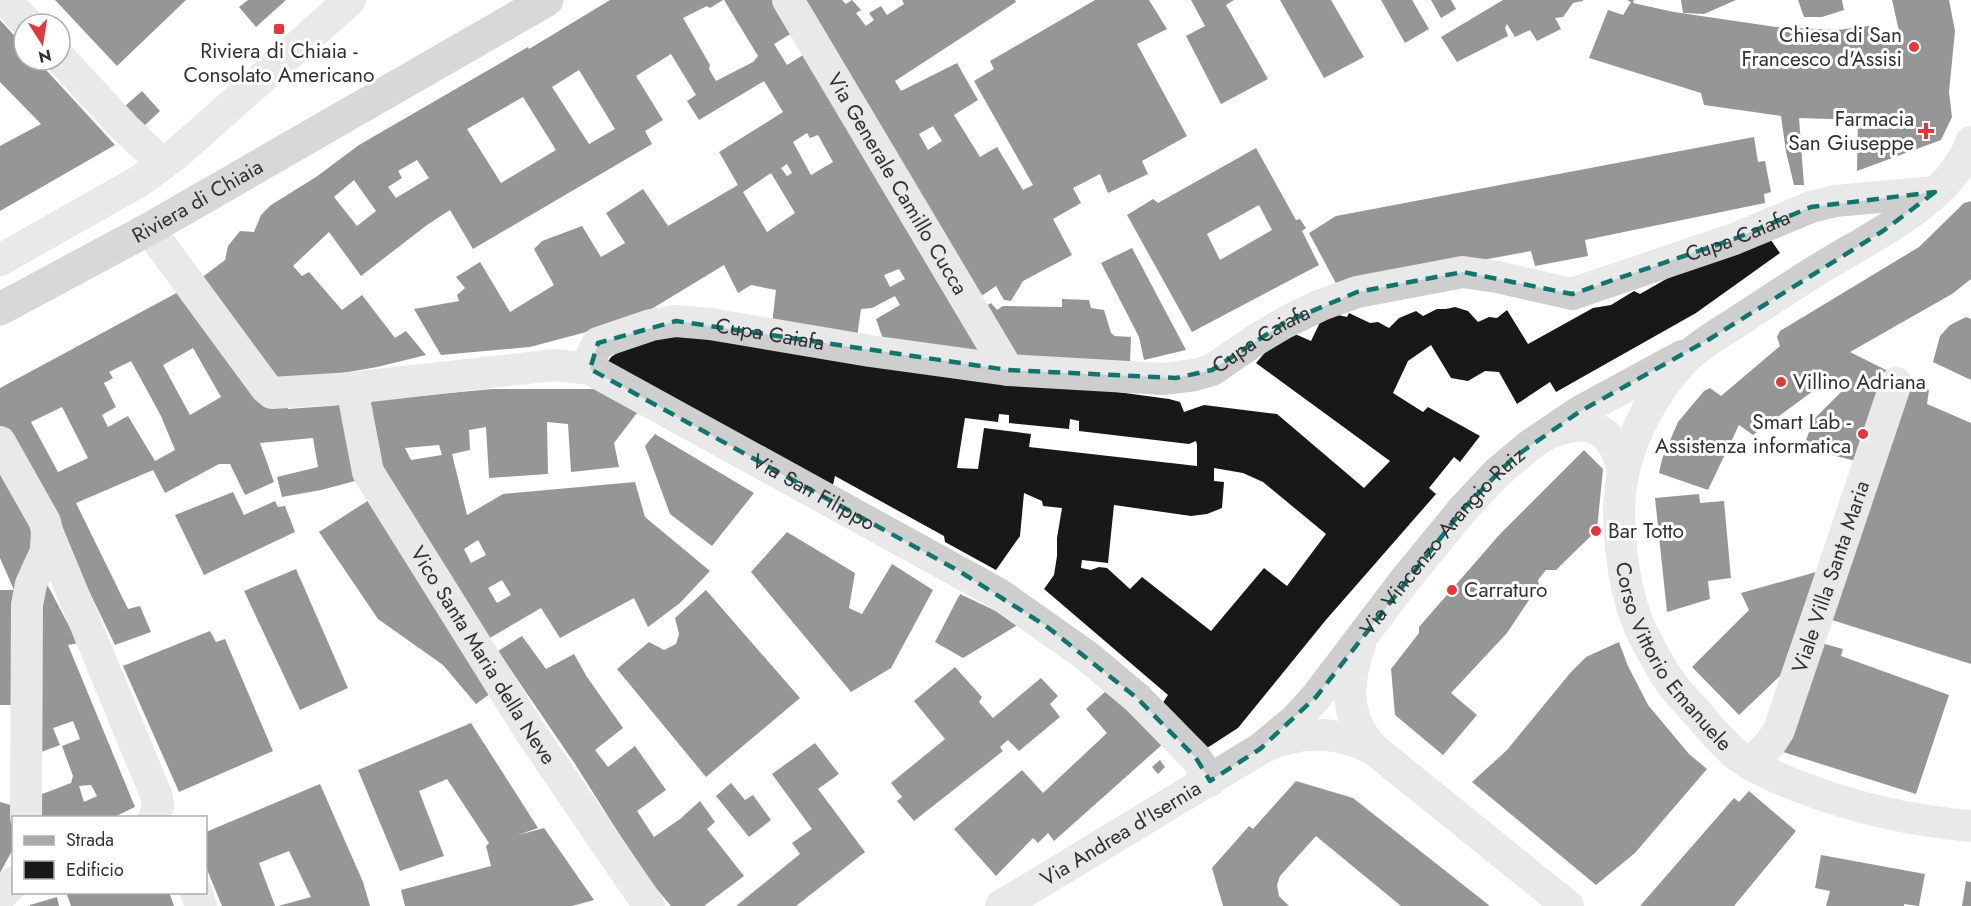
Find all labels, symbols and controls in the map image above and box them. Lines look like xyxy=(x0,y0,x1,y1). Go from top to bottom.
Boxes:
north arrow xyxy=(12,12,72,72)
place label: Chiesa di San Francesco d'Assisi xyxy=(1741,20,1902,74)
marker: Riviera di Chiaia - Consolato Americano xyxy=(272,22,286,36)
place label: Riviera di Chiaia - Consolato Americano xyxy=(184,36,374,90)
marker: Chiesa di San Francesco d'Assisi xyxy=(1907,40,1921,54)
text: N xyxy=(36,44,54,69)
street label: Via Generale Camillo Cucca xyxy=(820,67,975,301)
place label: Farmacia San Giuseppe xyxy=(1788,104,1914,158)
marker: Farmacia San Giuseppe xyxy=(1919,124,1933,138)
street label: Riviera di Chiaia xyxy=(126,152,269,250)
street label: Cupa Caiafa xyxy=(1681,202,1795,269)
street label: Cupa Caiafa xyxy=(1206,298,1315,381)
street label: Cupa Caiafa xyxy=(713,310,827,358)
place label: Villino Adriana xyxy=(1793,367,1926,397)
marker: Villino Adriana xyxy=(1774,375,1788,389)
place label: Smart Lab - Assistenza informatica xyxy=(1655,407,1852,461)
marker: Smart Lab - Assistenza informatica xyxy=(1856,427,1870,441)
street label: Via Vincenzo Arangio Ruiz xyxy=(1353,440,1532,642)
street label: Via San Filippo xyxy=(747,446,881,538)
street label: Viale Villa Santa Maria xyxy=(1784,477,1877,677)
place label: Bar Totto xyxy=(1608,516,1684,546)
marker: Bar Totto xyxy=(1589,524,1603,538)
street label: Vico Santa Maria della Neve xyxy=(403,540,563,771)
street label: Corso Vittorio Emanuele xyxy=(1608,560,1739,758)
place label: Carraturo xyxy=(1464,575,1547,605)
marker: Carraturo xyxy=(1445,583,1459,597)
street label: Via Andrea d'Isernia xyxy=(1035,773,1207,894)
legend xyxy=(12,816,207,894)
text: Strada xyxy=(66,827,114,853)
text: Edificio xyxy=(66,857,124,883)

